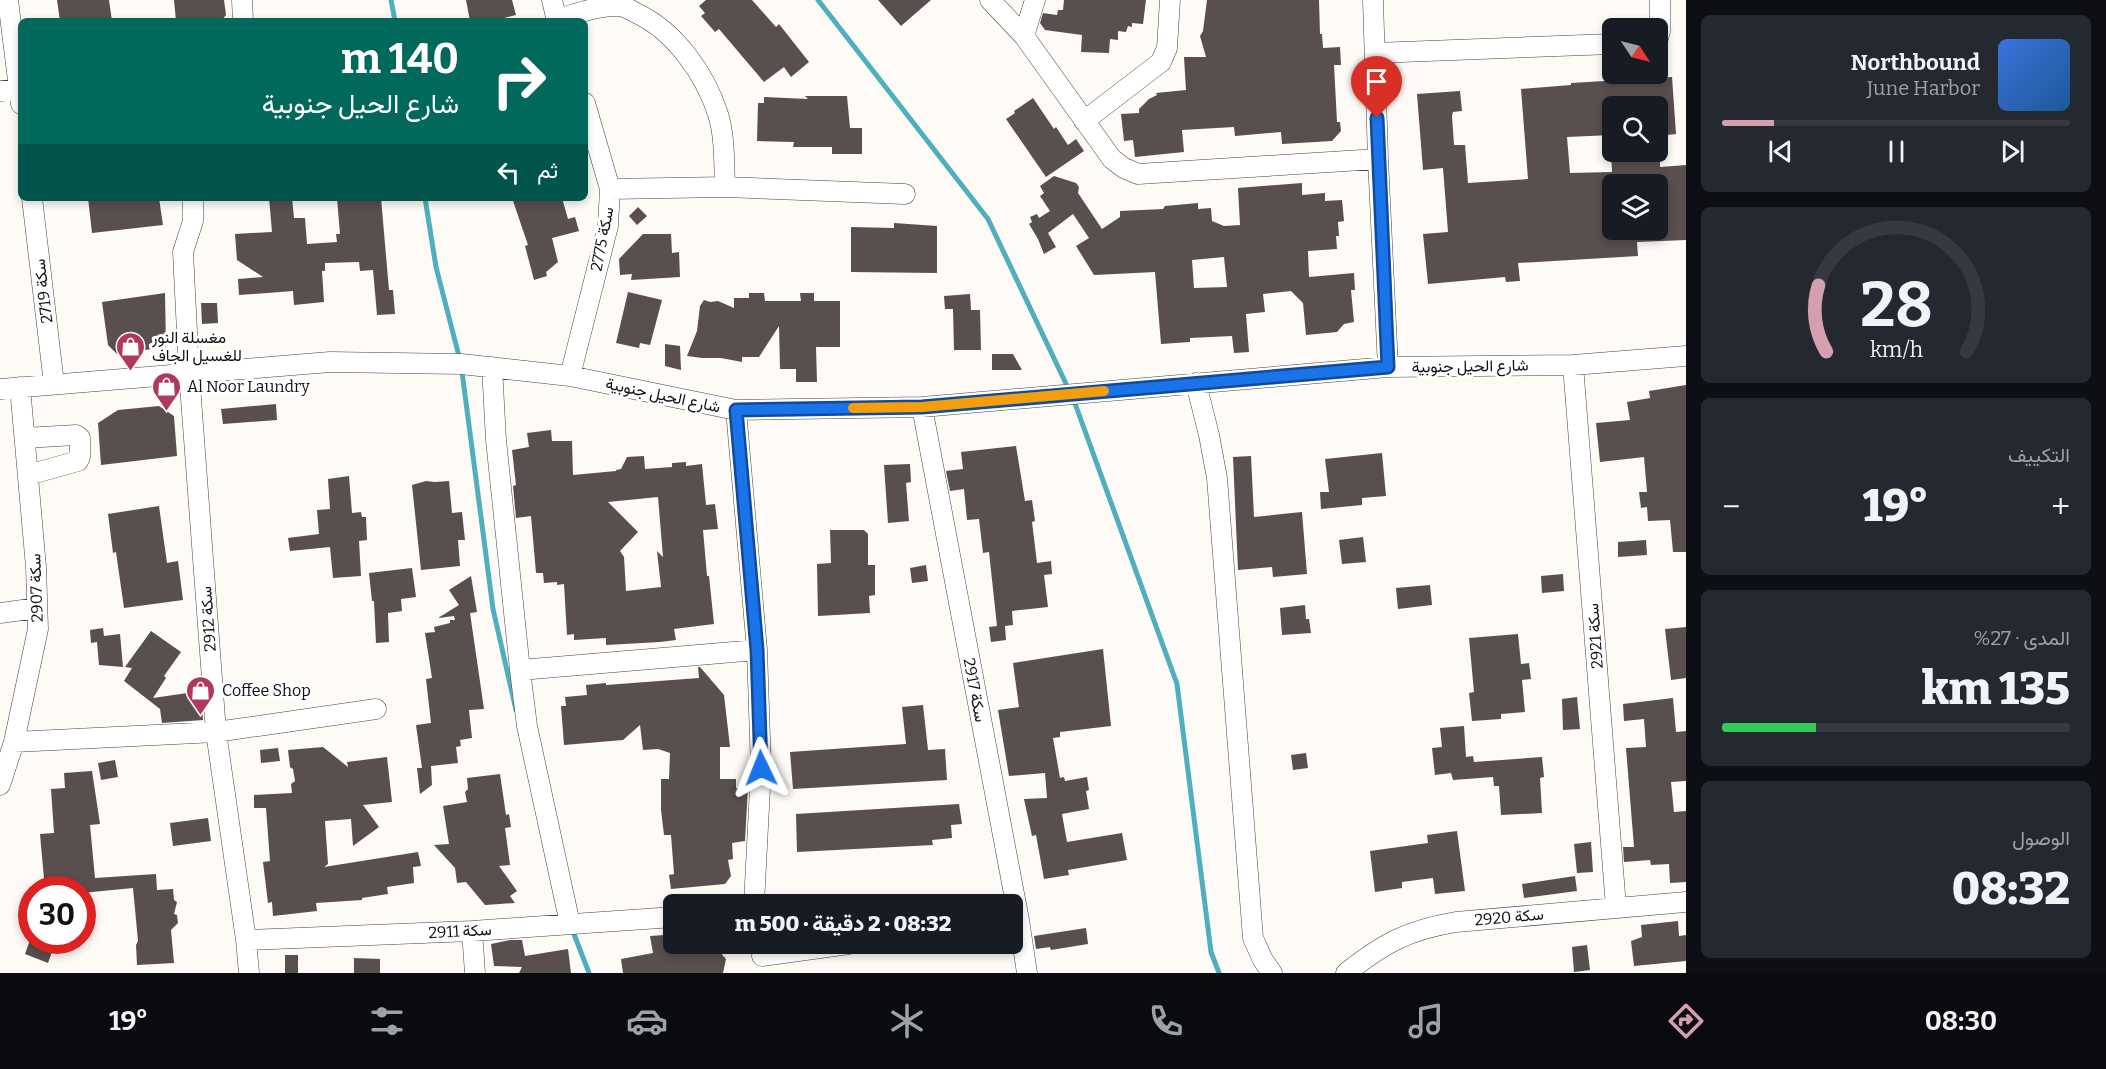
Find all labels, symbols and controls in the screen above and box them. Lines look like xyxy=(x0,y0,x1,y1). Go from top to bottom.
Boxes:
north arrow xyxy=(1602,18,1668,84)
map controls xyxy=(1602,18,1668,240)
text: 140 m xyxy=(341,34,459,84)
icon: right xyxy=(480,42,558,120)
text: Northbound xyxy=(1851,49,1980,76)
pin xyxy=(1351,56,1402,118)
icon: arrive xyxy=(1360,65,1393,98)
text: June Harbor xyxy=(1867,76,1980,100)
text: شارع الحيل جنوبية xyxy=(262,88,459,120)
button: search xyxy=(1602,96,1668,162)
icon: previous xyxy=(1764,135,1797,168)
icon: pause xyxy=(1880,135,1913,168)
icon: next xyxy=(1996,135,2029,168)
icon: left xyxy=(492,156,525,189)
text: ثم xyxy=(537,157,558,184)
button: layers xyxy=(1602,174,1668,240)
street label: سكة 2775 xyxy=(586,205,618,273)
street label: سكة 2719 xyxy=(30,258,56,324)
text: 28 xyxy=(1860,268,1932,343)
place label: مغسلة النور للغسيل الجاف xyxy=(151,328,242,366)
shop icon: مغسلة النور للغسيل الجاف xyxy=(115,330,147,372)
text: km/h xyxy=(1869,337,1923,363)
street label: شارع الحيل جنوبية xyxy=(1411,355,1529,379)
shop icon: Al Noor Laundry xyxy=(150,370,182,412)
street label: شارع الحيل جنوبية xyxy=(603,374,722,418)
place label: Al Noor Laundry xyxy=(187,377,310,396)
text: التكييف xyxy=(2008,443,2070,467)
text: 19° xyxy=(1863,479,1929,533)
text: − xyxy=(1722,487,1740,527)
text: + xyxy=(2051,487,2070,527)
street label: سكة 2907 xyxy=(25,553,47,623)
street label: سكة 2912 xyxy=(196,586,220,652)
street label: سكة 2921 xyxy=(1583,603,1607,669)
text: المدى · 27% xyxy=(1974,626,2070,650)
street label: سكة 2917 xyxy=(959,656,991,724)
text: 135 km xyxy=(1922,662,2070,716)
shop icon: Coffee Shop xyxy=(185,674,217,716)
place label: Coffee Shop xyxy=(222,681,311,700)
position arrow xyxy=(729,736,793,800)
text: الوصول xyxy=(2012,826,2070,850)
text: 08:32 xyxy=(1952,862,2070,916)
speed limit sign: 30 xyxy=(18,876,96,954)
street label: سكة 2920 xyxy=(1474,905,1544,929)
text: 08:32 · 2 دقيقة · 500 m xyxy=(735,910,951,937)
street label: سكة 2911 xyxy=(428,920,492,942)
icon: filters xyxy=(366,1000,408,1042)
icon: car xyxy=(626,1000,668,1042)
icon: climate xyxy=(886,1000,928,1042)
icon: phone xyxy=(1145,1000,1187,1042)
icon: music xyxy=(1405,1000,1447,1042)
icon: directions xyxy=(1665,1000,1707,1042)
text: 19° xyxy=(109,1005,148,1037)
text: 08:30 xyxy=(1925,1005,1997,1037)

